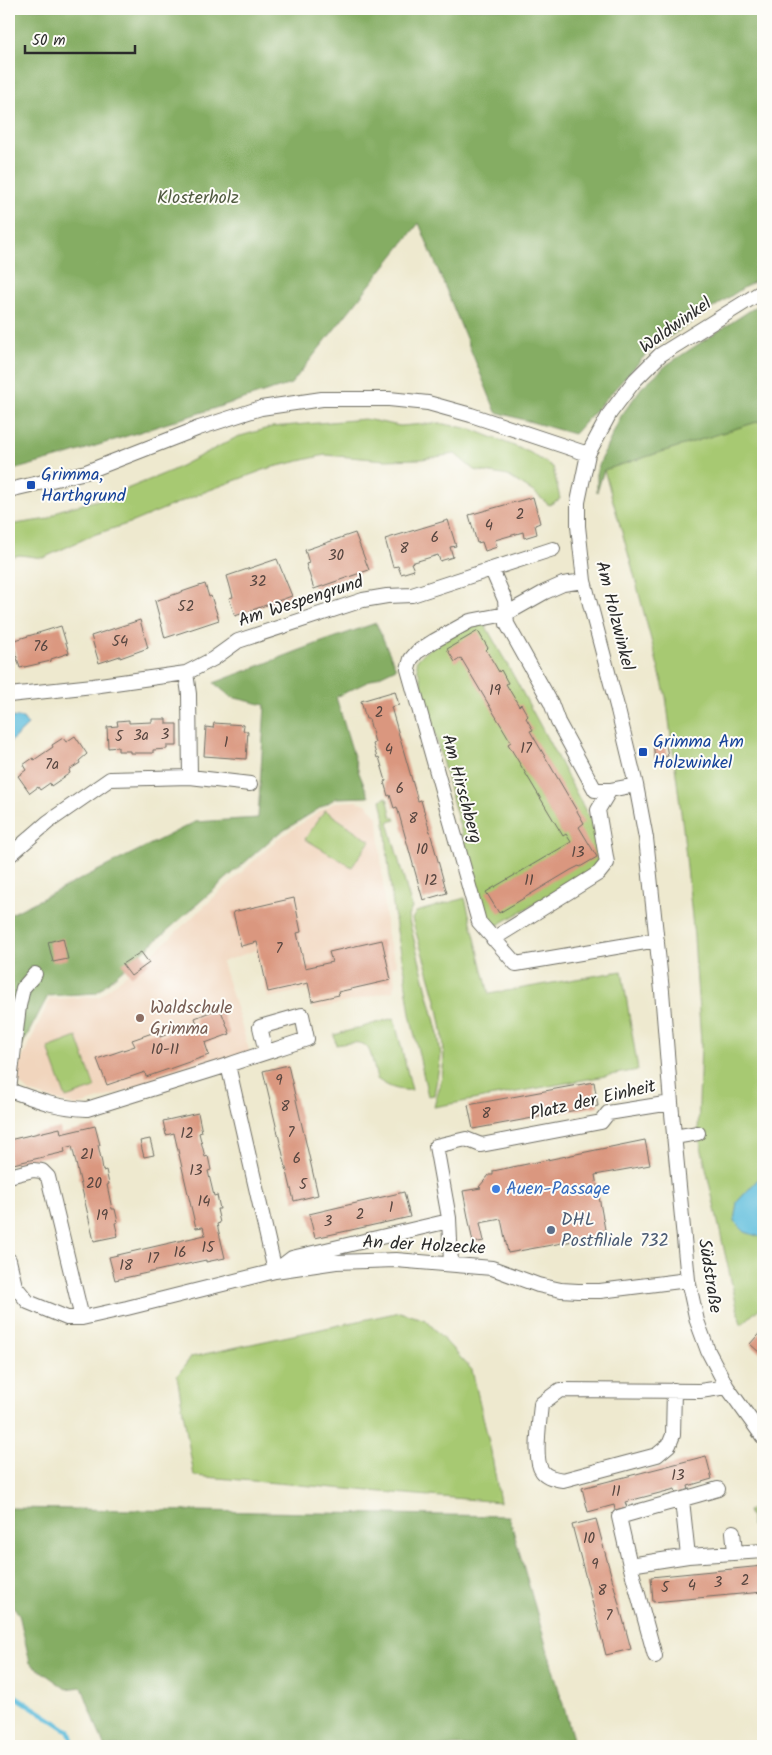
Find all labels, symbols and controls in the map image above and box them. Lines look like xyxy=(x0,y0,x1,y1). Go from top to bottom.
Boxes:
scale bar xyxy=(25,22,135,54)
text: 50 m xyxy=(32,29,66,53)
park label: Klosterholz xyxy=(157,184,239,213)
street label: Waldwinkel xyxy=(634,290,719,362)
place label: Grimma, Harthgrund xyxy=(41,461,127,511)
marker: Grimma, Harthgrund xyxy=(25,479,37,491)
house number: 2 xyxy=(516,503,524,527)
house number: 4 xyxy=(485,514,493,538)
house number: 6 xyxy=(431,526,439,550)
house number: 8 xyxy=(399,537,409,561)
house number: 30 xyxy=(328,544,345,568)
street label: Am Holzwinkel xyxy=(586,558,642,674)
street label: Am Wespengrund xyxy=(235,568,368,636)
house number: 32 xyxy=(249,570,267,594)
house number: 52 xyxy=(178,595,194,619)
house number: 54 xyxy=(112,630,128,654)
house number: 76 xyxy=(33,635,49,659)
house number: 19 xyxy=(489,679,502,703)
house number: 2 xyxy=(375,701,383,725)
house number: 3 xyxy=(161,723,170,747)
house number: 3a xyxy=(133,724,149,748)
house number: 5 xyxy=(115,725,124,749)
place label: Grimma Am Holzwinkel xyxy=(653,728,744,778)
house number: 1 xyxy=(224,731,229,755)
street label: Am Hirschberg xyxy=(432,731,490,847)
house number: 17 xyxy=(520,737,533,761)
house number: 4 xyxy=(385,738,393,762)
marker: Grimma Am Holzwinkel xyxy=(637,746,649,758)
house number: 7a xyxy=(45,753,59,777)
house number: 6 xyxy=(396,777,404,801)
house number: 8 xyxy=(408,807,418,831)
house number: 10 xyxy=(416,838,429,862)
house number: 13 xyxy=(571,841,585,865)
house number: 12 xyxy=(424,869,438,893)
house number: 11 xyxy=(524,869,534,893)
house number: 7 xyxy=(276,937,284,961)
place label: Waldschule Grimma xyxy=(150,994,232,1044)
marker: Waldschule Grimma xyxy=(134,1012,146,1024)
house number: 10-11 xyxy=(151,1038,180,1062)
house number: 9 xyxy=(275,1069,283,1093)
street label: Platz der Einheit xyxy=(527,1072,660,1130)
house number: 8 xyxy=(280,1095,290,1119)
house number: 8 xyxy=(481,1102,491,1126)
house number: 7 xyxy=(288,1121,296,1145)
house number: 12 xyxy=(180,1122,194,1146)
house number: 21 xyxy=(80,1143,94,1167)
house number: 6 xyxy=(293,1147,301,1171)
house number: 13 xyxy=(189,1159,203,1183)
house number: 20 xyxy=(86,1172,103,1196)
house number: 5 xyxy=(299,1173,308,1197)
place label: Auen-Passage xyxy=(506,1175,610,1204)
marker: Auen-Passage xyxy=(490,1183,502,1195)
house number: 14 xyxy=(198,1190,210,1214)
house number: 1 xyxy=(389,1196,394,1220)
house number: 2 xyxy=(356,1203,364,1227)
house number: 19 xyxy=(96,1204,109,1228)
place label: DHL Postfiliale 732 xyxy=(561,1206,669,1256)
house number: 3 xyxy=(324,1210,333,1234)
marker: DHL Postfiliale 732 xyxy=(545,1224,557,1236)
street label: An der Holzecke xyxy=(362,1228,486,1264)
house number: 15 xyxy=(202,1236,215,1260)
street label: Südstraße xyxy=(689,1237,729,1315)
house number: 16 xyxy=(173,1241,187,1265)
house number: 17 xyxy=(147,1247,160,1271)
house number: 18 xyxy=(119,1254,134,1278)
house number: 13 xyxy=(671,1464,685,1488)
house number: 11 xyxy=(611,1480,621,1504)
house number: 10 xyxy=(583,1527,596,1551)
house number: 9 xyxy=(591,1553,599,1577)
house number: 2 xyxy=(741,1569,749,1593)
house number: 3 xyxy=(714,1571,723,1595)
house number: 4 xyxy=(688,1574,696,1598)
house number: 5 xyxy=(661,1576,670,1600)
house number: 8 xyxy=(597,1579,607,1603)
house number: 7 xyxy=(606,1604,614,1628)

